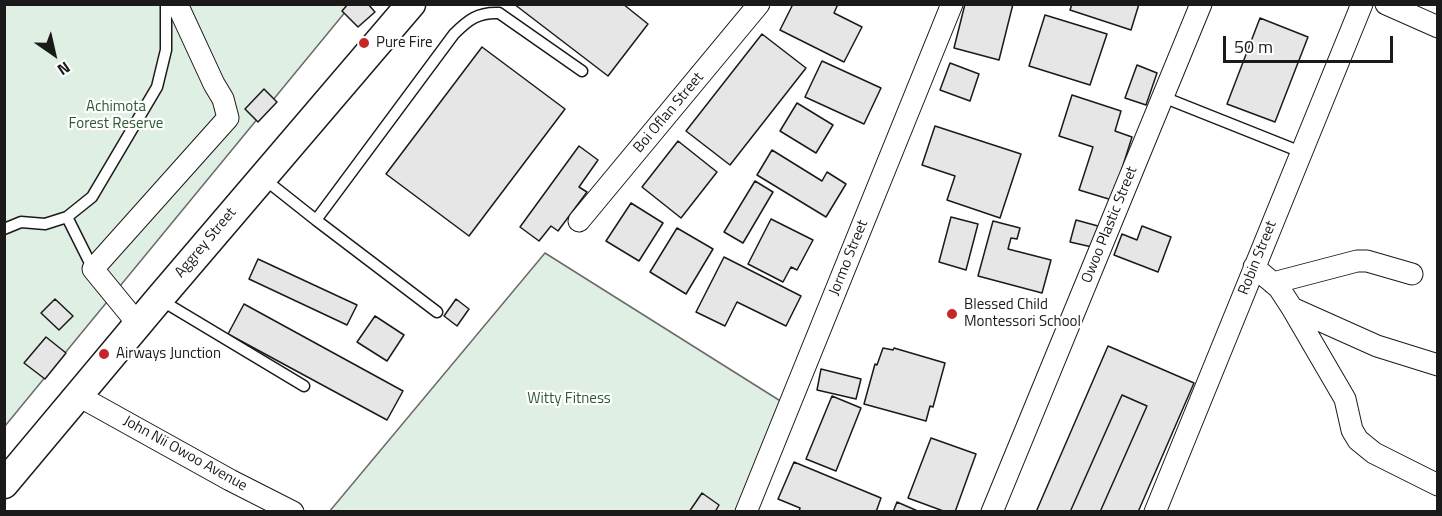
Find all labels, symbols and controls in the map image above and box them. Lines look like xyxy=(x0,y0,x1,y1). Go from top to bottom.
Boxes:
north arrow xyxy=(24,24,84,84)
scale bar xyxy=(1226,24,1396,62)
text: 50 m xyxy=(1234,33,1273,60)
place label: Pure Fire xyxy=(376,34,433,52)
marker: Pure Fire xyxy=(357,36,371,50)
text: N xyxy=(53,56,75,82)
street label: Boi Oflan Street xyxy=(630,69,708,157)
park label: Achimota Forest Reserve xyxy=(69,98,163,133)
street label: Owoo Plastic Street xyxy=(1078,164,1142,286)
street label: Aggrey Street xyxy=(171,204,241,282)
street label: Jormo Street xyxy=(826,218,872,298)
street label: Robin Street xyxy=(1235,218,1281,298)
place label: Blessed Child Montessori School xyxy=(964,296,1081,331)
marker: Blessed Child Montessori School xyxy=(945,307,959,321)
place label: Airways Junction xyxy=(116,345,221,363)
marker: Airways Junction xyxy=(97,347,111,361)
park label: Witty Fitness xyxy=(527,390,611,408)
street label: John Nii Owoo Avenue xyxy=(120,412,250,496)

